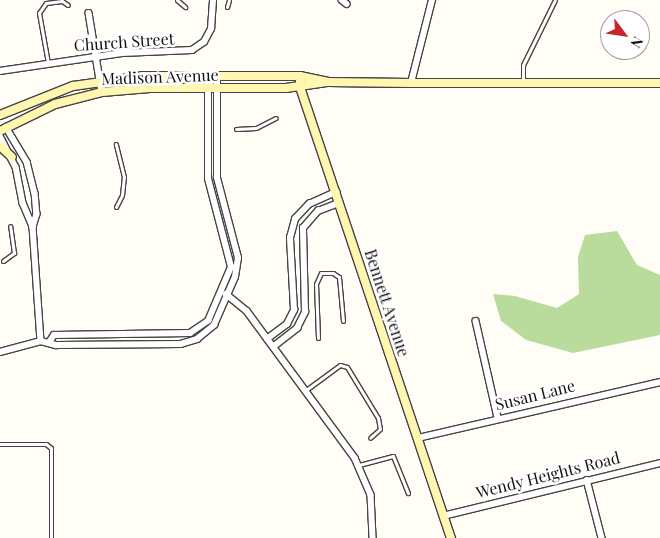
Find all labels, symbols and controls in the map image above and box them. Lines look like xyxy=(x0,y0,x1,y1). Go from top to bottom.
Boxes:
north arrow xyxy=(600,10,650,60)
street label: Church Street xyxy=(73,29,175,55)
text: N xyxy=(627,33,648,52)
street label: Madison Avenue xyxy=(101,65,219,89)
street label: Bennett Avenue xyxy=(360,246,414,360)
street label: Susan Lane xyxy=(493,376,577,414)
street label: Wendy Heights Road xyxy=(474,448,622,502)

